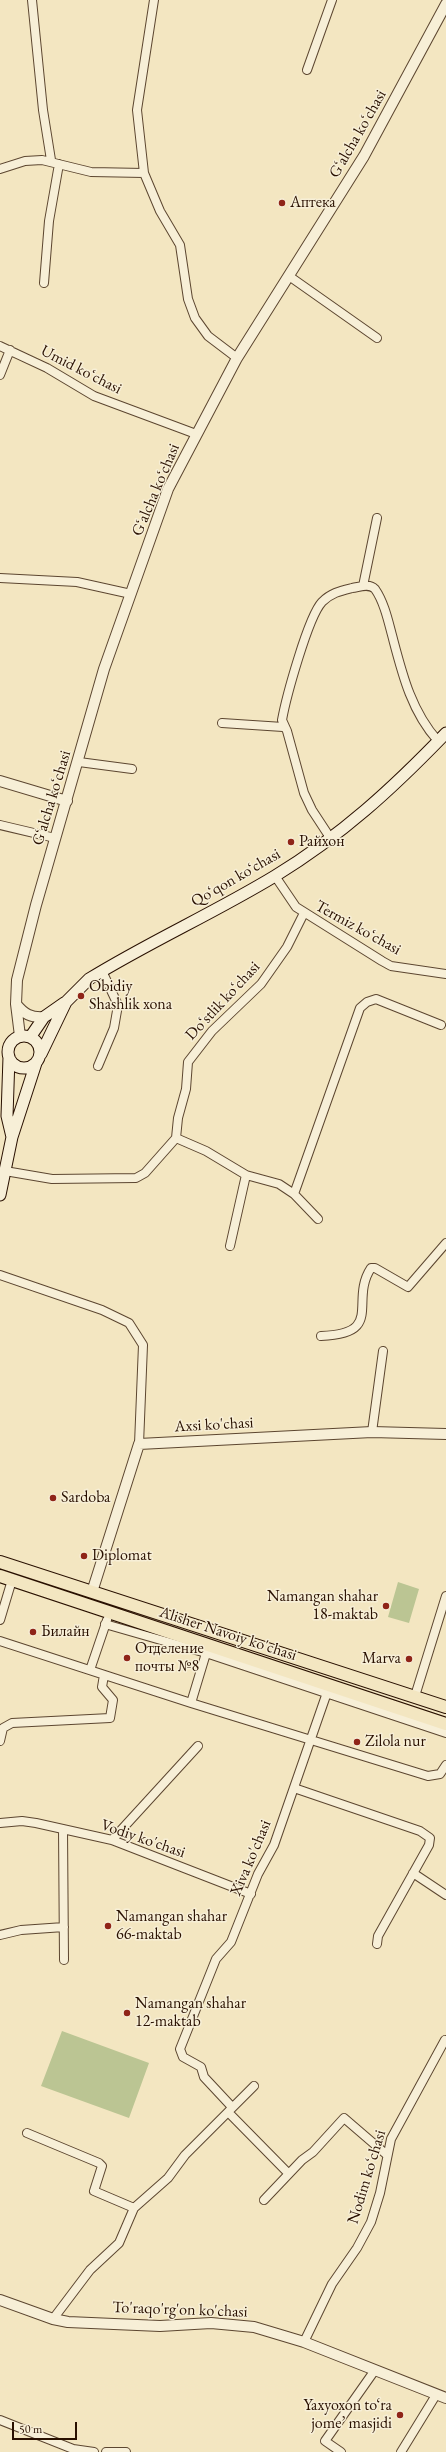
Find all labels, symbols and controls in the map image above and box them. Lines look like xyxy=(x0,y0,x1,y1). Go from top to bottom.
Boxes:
street label: Gʻalcha koʻchasi xyxy=(325,87,391,181)
place label: Аптека xyxy=(290,193,336,213)
marker: Аптека xyxy=(277,198,287,208)
street label: Umid koʻchasi xyxy=(37,341,125,399)
street label: Gʻalcha koʻchasi xyxy=(128,441,184,539)
street label: Gʻalcha koʻchasi xyxy=(28,748,76,848)
place label: Райхон xyxy=(299,832,345,852)
marker: Райхон xyxy=(286,837,296,847)
street label: Qoʻqon koʻchasi xyxy=(188,845,284,911)
street label: Termiz koʻchasi xyxy=(312,897,404,959)
street label: Doʻstlik koʻchasi xyxy=(182,958,264,1044)
place label: Obidiy Shashlik xona xyxy=(89,977,172,1015)
marker: Obidiy Shashlik xona xyxy=(76,991,86,1001)
street label: Axsi ko'chasi xyxy=(174,1413,254,1437)
place label: Sardoba xyxy=(61,1488,110,1508)
marker: Sardoba xyxy=(48,1493,58,1503)
place label: Diplomat xyxy=(92,1546,152,1566)
marker: Diplomat xyxy=(79,1551,89,1561)
place label: Namangan shahar 18-maktab xyxy=(267,1587,378,1625)
marker: Namangan shahar 18-maktab xyxy=(381,1601,391,1611)
street label: Alisher Navoiy ko'chasi xyxy=(157,1603,299,1665)
place label: Билайн xyxy=(41,1622,90,1642)
marker: Билайн xyxy=(28,1627,38,1637)
place label: Отделение почты №8 xyxy=(135,1639,204,1677)
place label: Marva xyxy=(362,1649,401,1669)
marker: Отделение почты №8 xyxy=(122,1653,132,1663)
marker: Marva xyxy=(404,1654,414,1664)
place label: Zilola nur xyxy=(365,1732,426,1752)
marker: Zilola nur xyxy=(352,1737,362,1747)
street label: Vodiy ko'chasi xyxy=(98,1816,188,1862)
street label: Xiva ko'chasi xyxy=(226,1817,276,1899)
place label: Namangan shahar 66-maktab xyxy=(116,1907,227,1945)
marker: Namangan shahar 66-maktab xyxy=(103,1921,113,1931)
place label: Namangan shahar 12-maktab xyxy=(135,1994,246,2032)
marker: Namangan shahar 12-maktab xyxy=(122,2008,132,2018)
street label: Nodim koʻchasi xyxy=(344,2128,390,2226)
street label: To'raqo'rg'on ko'chasi xyxy=(112,2298,248,2322)
place label: Yaxyoxon to‘ra jome’ masjidi xyxy=(303,2396,392,2434)
marker: Yaxyoxon to‘ra jome’ masjidi xyxy=(395,2410,405,2420)
scale bar xyxy=(14,2414,79,2440)
text: 50 m xyxy=(19,2421,42,2437)

